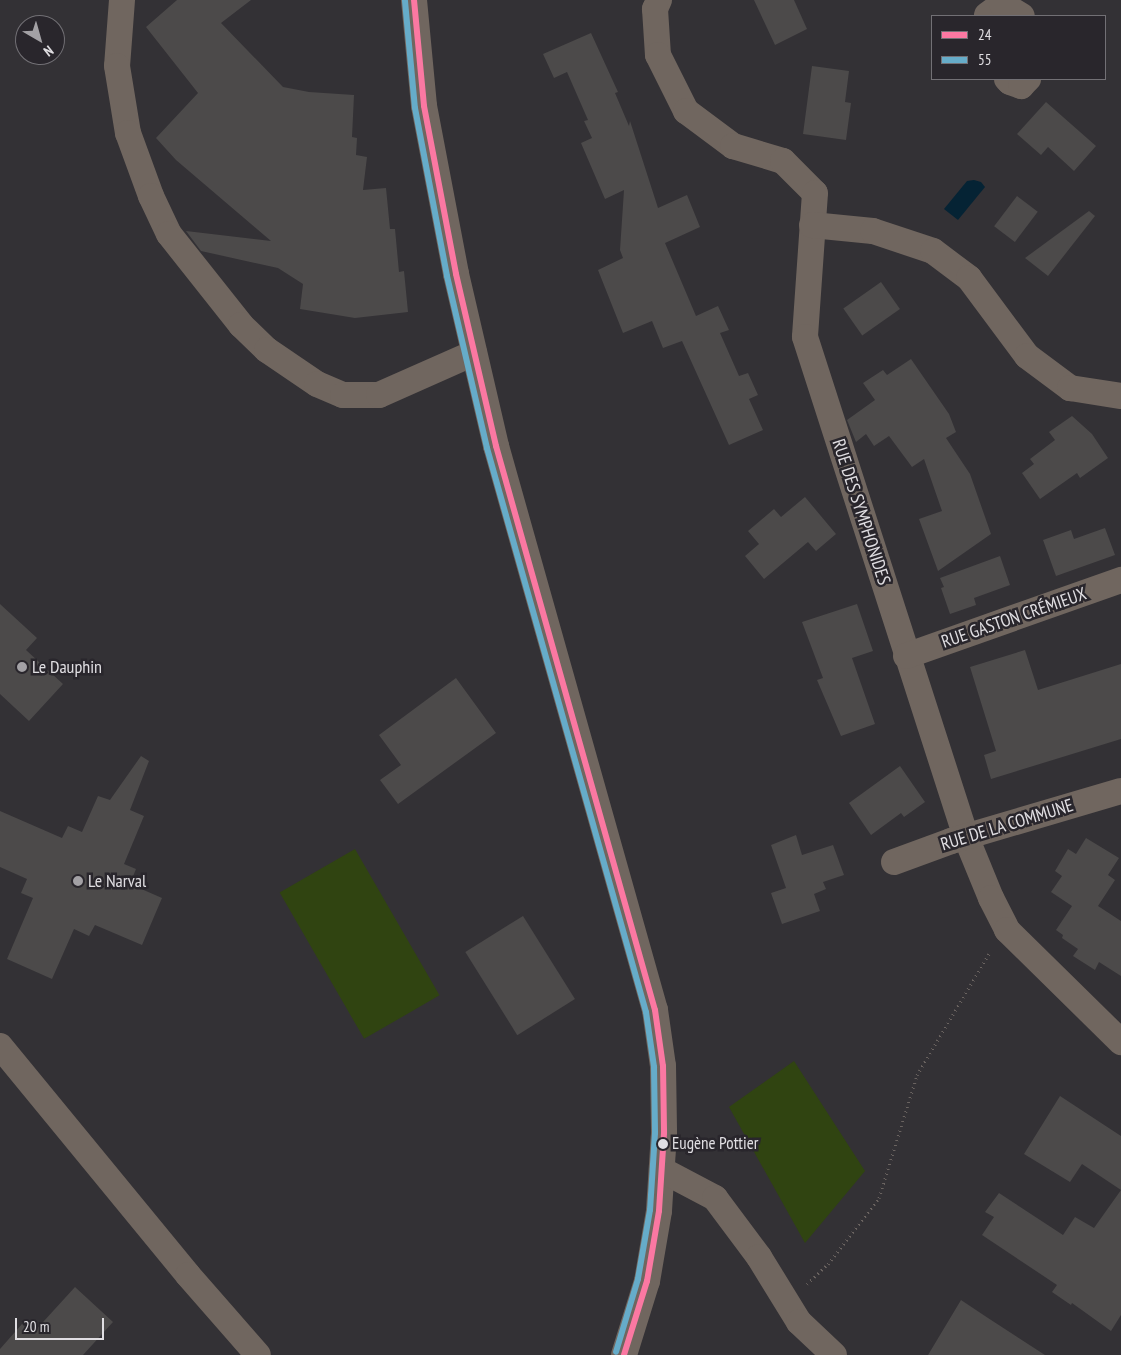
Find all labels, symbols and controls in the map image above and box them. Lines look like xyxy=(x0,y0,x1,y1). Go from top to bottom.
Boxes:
north arrow xyxy=(15,15,65,65)
legend xyxy=(931,15,1106,80)
text: 24 xyxy=(978,25,992,44)
text: N xyxy=(40,42,57,60)
text: 55 xyxy=(978,50,992,69)
street label: RUE DES SYMPHONIDES xyxy=(827,436,895,588)
street label: RUE GASTON CRÉMIEUX xyxy=(939,583,1089,653)
place label: Le Dauphin xyxy=(32,656,102,678)
marker: Le Dauphin xyxy=(16,661,28,673)
street label: RUE DE LA COMMUNE xyxy=(938,795,1076,855)
place label: Le Narval xyxy=(88,870,146,892)
marker: Le Narval xyxy=(72,875,84,887)
place label: Eugène Pottier xyxy=(672,1134,758,1154)
marker: Eugène Pottier xyxy=(658,1139,668,1149)
scale bar xyxy=(18,1308,106,1340)
text: 20 m xyxy=(23,1317,49,1336)

